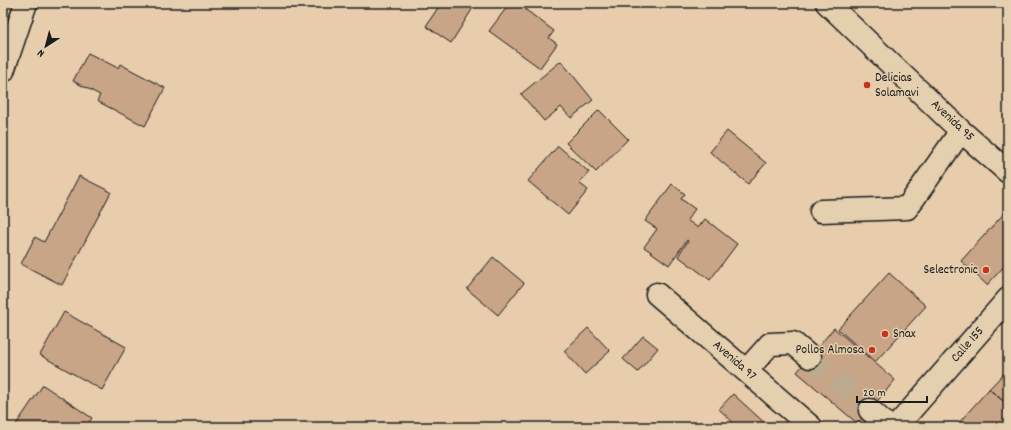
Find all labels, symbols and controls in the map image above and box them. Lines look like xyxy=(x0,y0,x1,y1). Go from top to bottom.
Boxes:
north arrow xyxy=(26,26,66,66)
text: N xyxy=(34,44,48,61)
place label: Delicias Solamavi xyxy=(875,69,919,103)
marker: Delicias Solamavi xyxy=(862,80,872,90)
street label: Avenida 95 xyxy=(926,96,978,146)
place label: Selectronic xyxy=(923,261,978,280)
marker: Selectronic xyxy=(981,265,991,275)
street label: Calle 155 xyxy=(947,323,989,367)
place label: Snax xyxy=(893,325,916,344)
marker: Snax xyxy=(880,329,890,339)
street label: Avenida 97 xyxy=(708,337,760,385)
place label: Pollos Almosa xyxy=(795,341,865,360)
marker: Pollos Almosa xyxy=(867,345,877,355)
scale bar xyxy=(857,378,927,404)
text: 20 m xyxy=(863,385,886,402)

